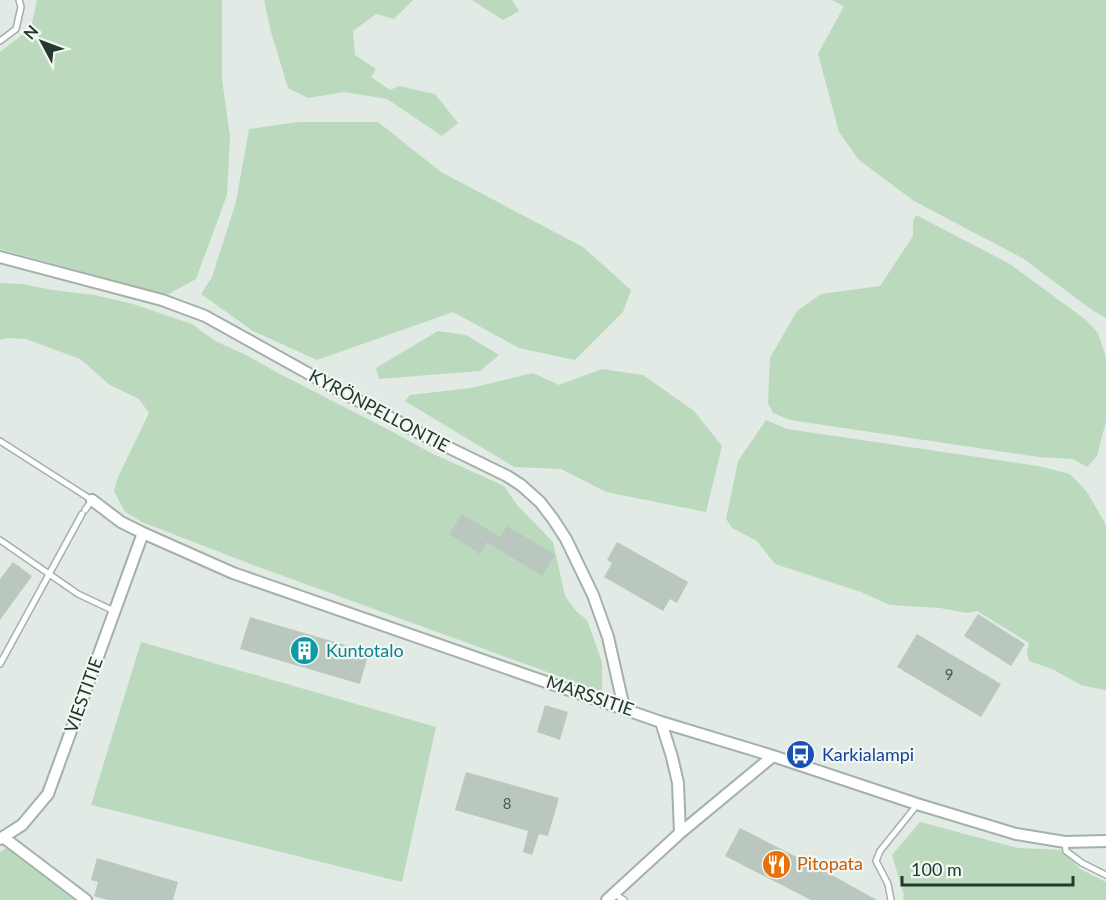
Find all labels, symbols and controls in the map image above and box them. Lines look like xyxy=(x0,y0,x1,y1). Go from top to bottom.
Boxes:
north arrow xyxy=(12,12,72,72)
text: N xyxy=(19,21,42,43)
street label: KYRÖNPELLONTIE xyxy=(306,364,453,456)
building icon: Kuntotalo xyxy=(289,635,321,667)
place label: Kuntotalo xyxy=(326,639,404,661)
street label: VIESTITIE xyxy=(59,654,107,736)
house number: 9 xyxy=(945,665,953,683)
street label: MARSSITIE xyxy=(544,670,637,720)
bus stop icon: Karkialampi xyxy=(785,739,817,771)
place label: Karkialampi xyxy=(822,743,914,765)
house number: 8 xyxy=(503,794,511,812)
restaurant icon: Pitopata xyxy=(760,848,792,880)
scale bar xyxy=(902,849,1073,887)
place label: Pitopata xyxy=(797,852,863,874)
text: 100 m xyxy=(911,858,962,880)

